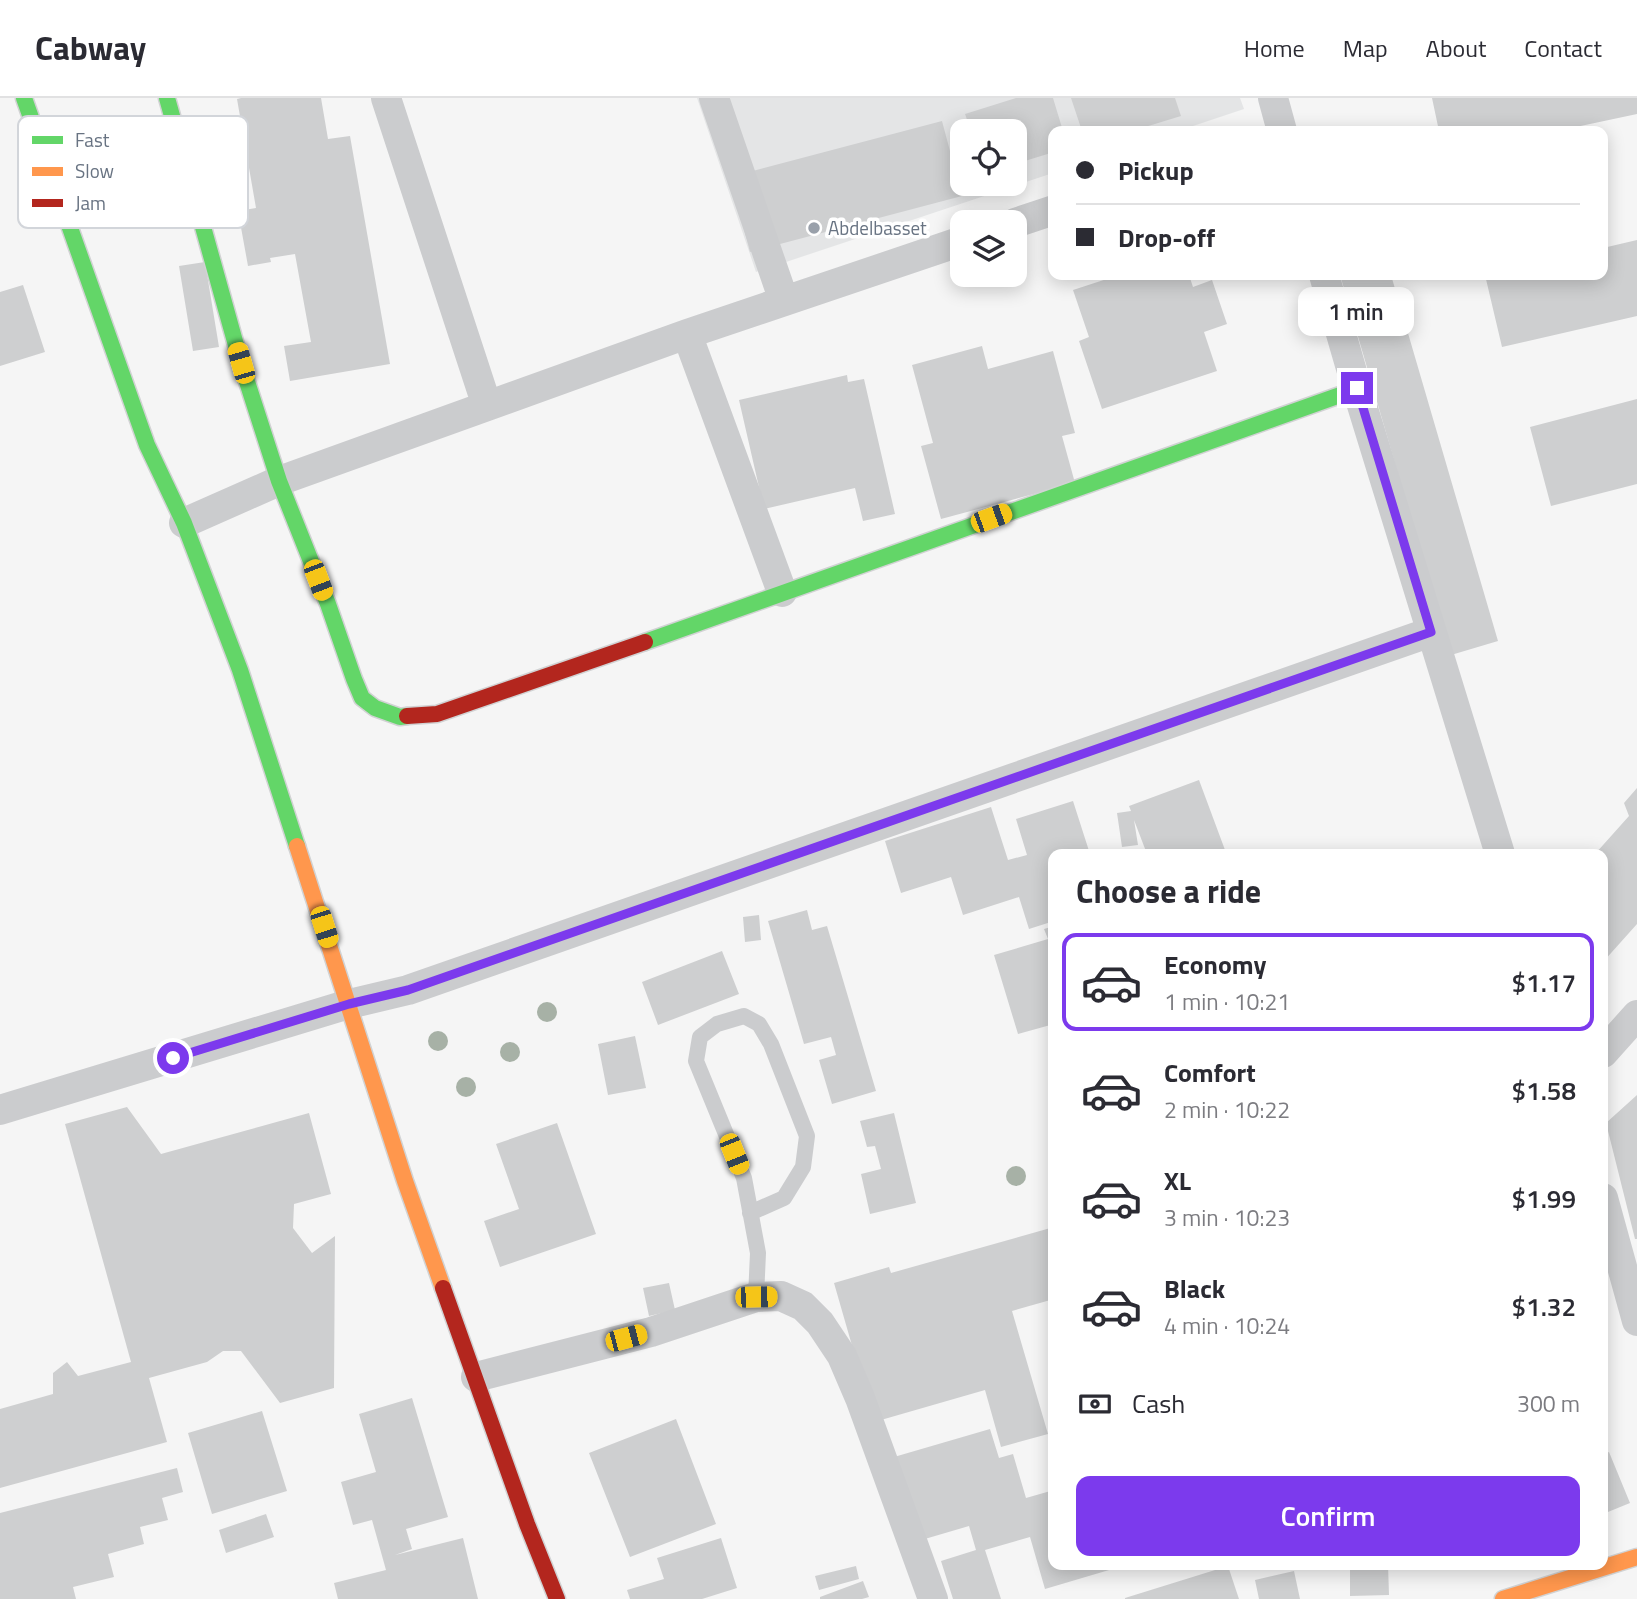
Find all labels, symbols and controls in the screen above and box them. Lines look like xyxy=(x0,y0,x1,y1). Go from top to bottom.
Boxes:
text: Cabway xyxy=(35,23,146,73)
text: Home xyxy=(1244,30,1305,66)
text: Map xyxy=(1343,30,1388,66)
text: About xyxy=(1426,30,1486,66)
text: Contact xyxy=(1524,30,1602,66)
legend xyxy=(18,116,248,228)
map controls xyxy=(950,119,1027,287)
button: locate xyxy=(950,119,1027,196)
text: Fast xyxy=(75,125,110,154)
text: Pickup xyxy=(1118,151,1194,190)
text: Slow xyxy=(75,156,114,185)
text: Jam xyxy=(75,188,106,217)
button: layers xyxy=(950,210,1027,287)
place label: Abdelbasset xyxy=(828,213,927,242)
text: Drop-off xyxy=(1118,218,1215,257)
marker: Abdelbasset xyxy=(806,220,822,236)
callout: 1 min xyxy=(1299,286,1415,336)
text: 1 min xyxy=(1328,294,1384,329)
car xyxy=(226,340,257,386)
route end xyxy=(1341,372,1373,404)
car xyxy=(968,501,1015,535)
car xyxy=(301,557,336,603)
text: Choose a ride xyxy=(1076,867,1261,915)
car xyxy=(308,904,341,950)
text: Economy xyxy=(1164,945,1266,984)
icon: car xyxy=(1080,951,1143,1014)
text: $1.17 xyxy=(1512,963,1576,1002)
text: 1 min · 10:21 xyxy=(1164,984,1290,1019)
route start xyxy=(157,1042,189,1074)
text: Comfort xyxy=(1164,1053,1256,1092)
icon: car xyxy=(1080,1059,1143,1122)
text: $1.58 xyxy=(1512,1071,1576,1110)
text: 2 min · 10:22 xyxy=(1164,1092,1290,1127)
car xyxy=(717,1131,752,1177)
text: XL xyxy=(1164,1161,1191,1200)
icon: car xyxy=(1080,1167,1143,1230)
text: $1.99 xyxy=(1512,1179,1576,1218)
text: 3 min · 10:23 xyxy=(1164,1200,1290,1235)
text: Black xyxy=(1164,1269,1225,1308)
icon: car xyxy=(1080,1275,1143,1338)
car xyxy=(735,1286,778,1308)
text: $1.32 xyxy=(1512,1287,1576,1326)
text: 4 min · 10:24 xyxy=(1164,1308,1290,1343)
car xyxy=(603,1322,650,1354)
text: Cash xyxy=(1132,1384,1185,1423)
icon: cash xyxy=(1076,1385,1114,1423)
text: 300 m xyxy=(1517,1386,1580,1421)
button: Confirm xyxy=(1076,1476,1580,1556)

